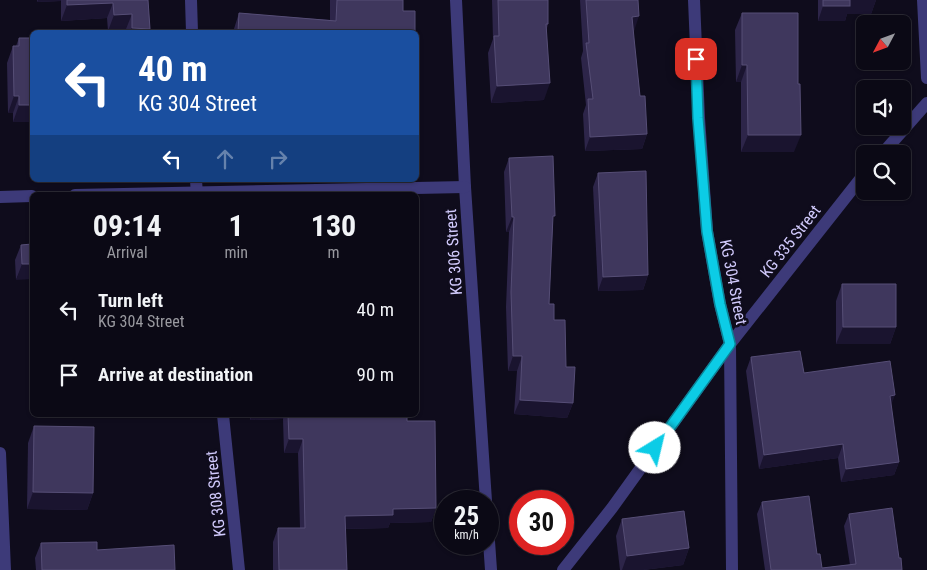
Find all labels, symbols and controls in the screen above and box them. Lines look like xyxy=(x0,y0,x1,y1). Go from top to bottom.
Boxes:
north arrow xyxy=(856,15,911,70)
map controls xyxy=(856,15,911,200)
pin xyxy=(675,38,717,80)
icon: arrive xyxy=(682,45,710,73)
text: 40 m xyxy=(138,49,207,90)
icon: left xyxy=(55,50,120,115)
button: sound xyxy=(856,80,911,135)
text: KG 304 Street xyxy=(138,91,257,116)
icon: left xyxy=(158,145,186,173)
icon: ahead xyxy=(211,145,239,173)
icon: right xyxy=(264,145,292,173)
button: search xyxy=(856,145,911,200)
street label: KG 335 Street xyxy=(756,201,825,281)
text: 09:14 xyxy=(93,208,162,243)
text: 1 xyxy=(229,208,244,243)
text: 130 xyxy=(311,208,356,243)
street label: KG 306 Street xyxy=(441,208,466,296)
street label: KG 304 Street xyxy=(716,238,751,327)
text: Arrival xyxy=(107,243,148,262)
text: min xyxy=(224,243,248,262)
text: m xyxy=(327,243,339,262)
text: Turn left xyxy=(98,289,163,312)
icon: left xyxy=(55,296,83,324)
text: 40 m xyxy=(357,298,394,321)
text: KG 304 Street xyxy=(98,312,184,331)
icon: arrive xyxy=(55,361,83,389)
text: Arrive at destination xyxy=(98,363,253,386)
text: 90 m xyxy=(357,363,394,386)
position arrow xyxy=(628,421,680,473)
street label: KG 308 Street xyxy=(202,450,229,538)
speed limit sign: 30 xyxy=(509,490,574,555)
text: 25 xyxy=(454,502,479,531)
text: km/h xyxy=(454,528,479,542)

